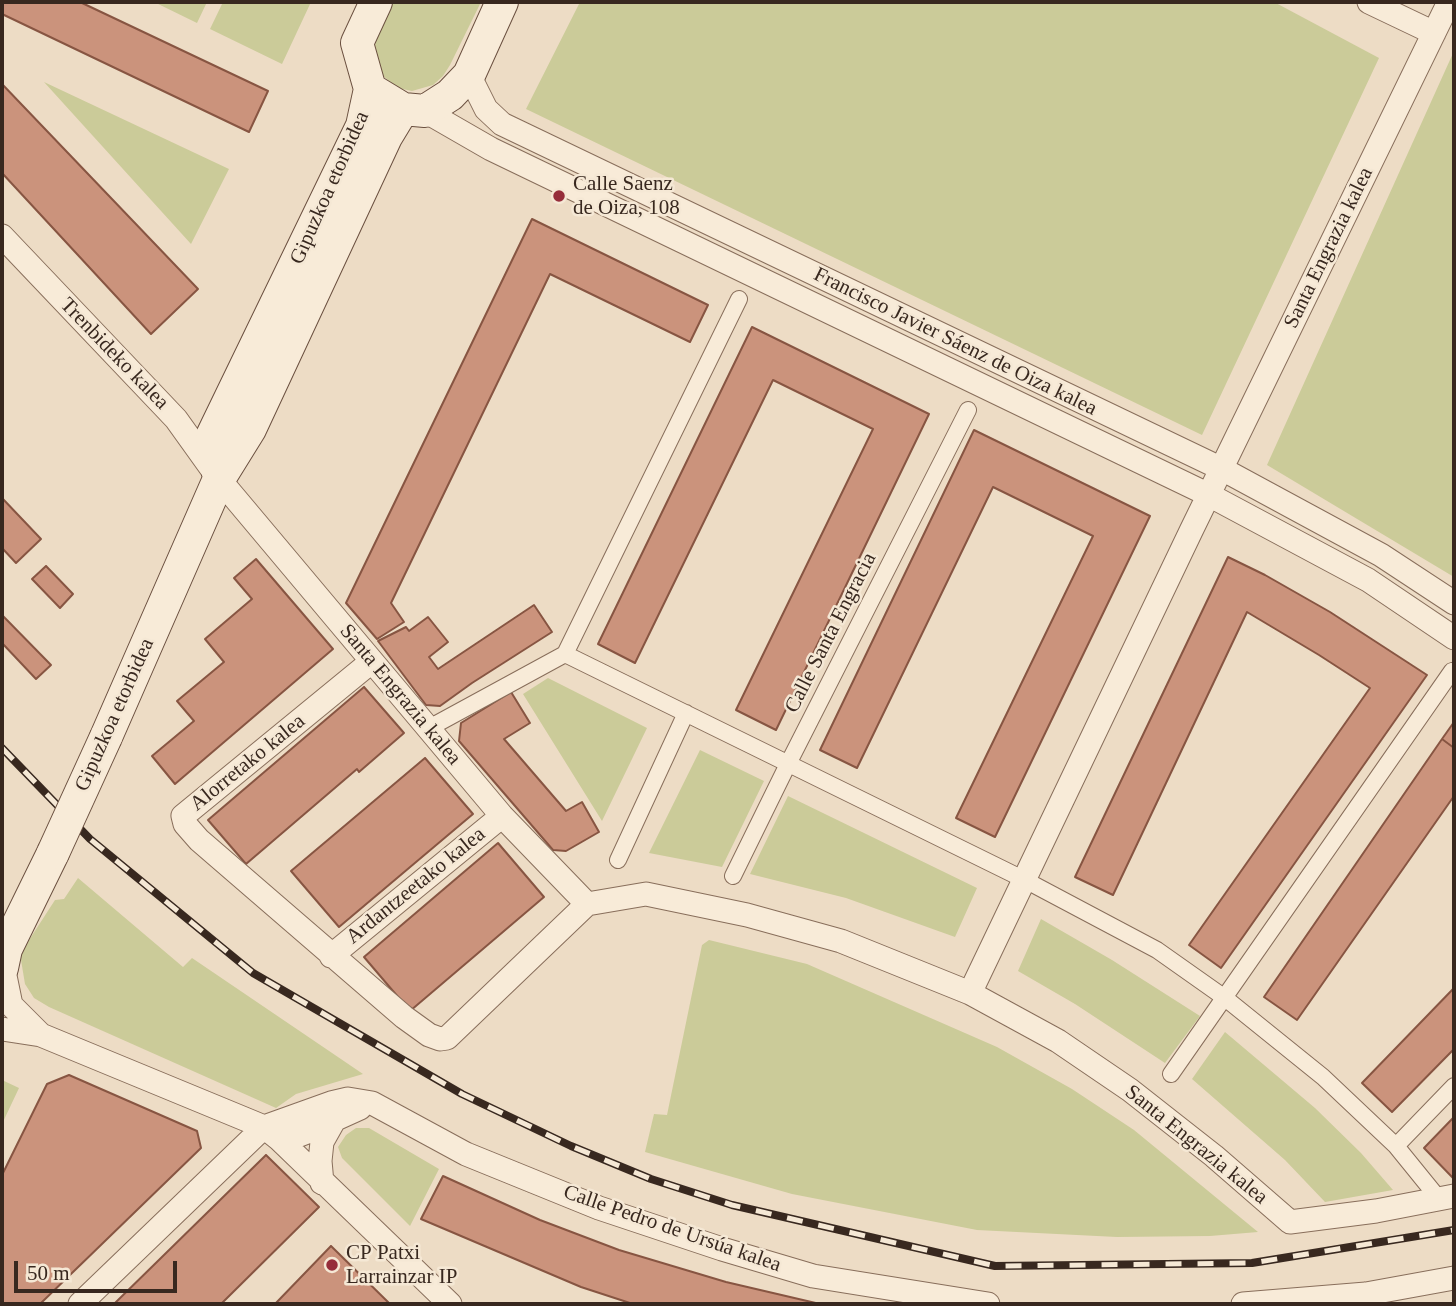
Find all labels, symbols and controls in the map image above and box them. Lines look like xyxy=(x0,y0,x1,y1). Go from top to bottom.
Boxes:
street label: Gipuzkoa etorbidea xyxy=(285,108,375,268)
street label: Santa Engrazia kalea xyxy=(1279,163,1379,333)
place label: Calle Saenz de Oiza, 108 xyxy=(573,171,680,221)
marker: Calle Saenz de Oiza, 108 xyxy=(551,188,567,204)
street label: Francisco Javier Sáenz de Oiza kalea xyxy=(809,262,1101,422)
street label: Trenbideko kalea xyxy=(54,293,174,415)
street label: Calle Santa Engracia xyxy=(780,549,882,717)
street label: Santa Engrazia kalea xyxy=(334,619,466,771)
street label: Gipuzkoa etorbidea xyxy=(70,635,160,795)
street label: Alorretako kalea xyxy=(185,709,311,817)
street label: Ardantzeetako kalea xyxy=(341,822,491,950)
street label: Santa Engrazia kalea xyxy=(1120,1080,1272,1210)
street label: Calle Pedro de Ursúa kalea xyxy=(560,1180,784,1278)
place label: CP Patxi Larrainzar IP xyxy=(346,1240,457,1290)
scale bar xyxy=(18,1246,180,1290)
marker: CP Patxi Larrainzar IP xyxy=(324,1257,340,1273)
text: 50 m xyxy=(27,1261,70,1285)

